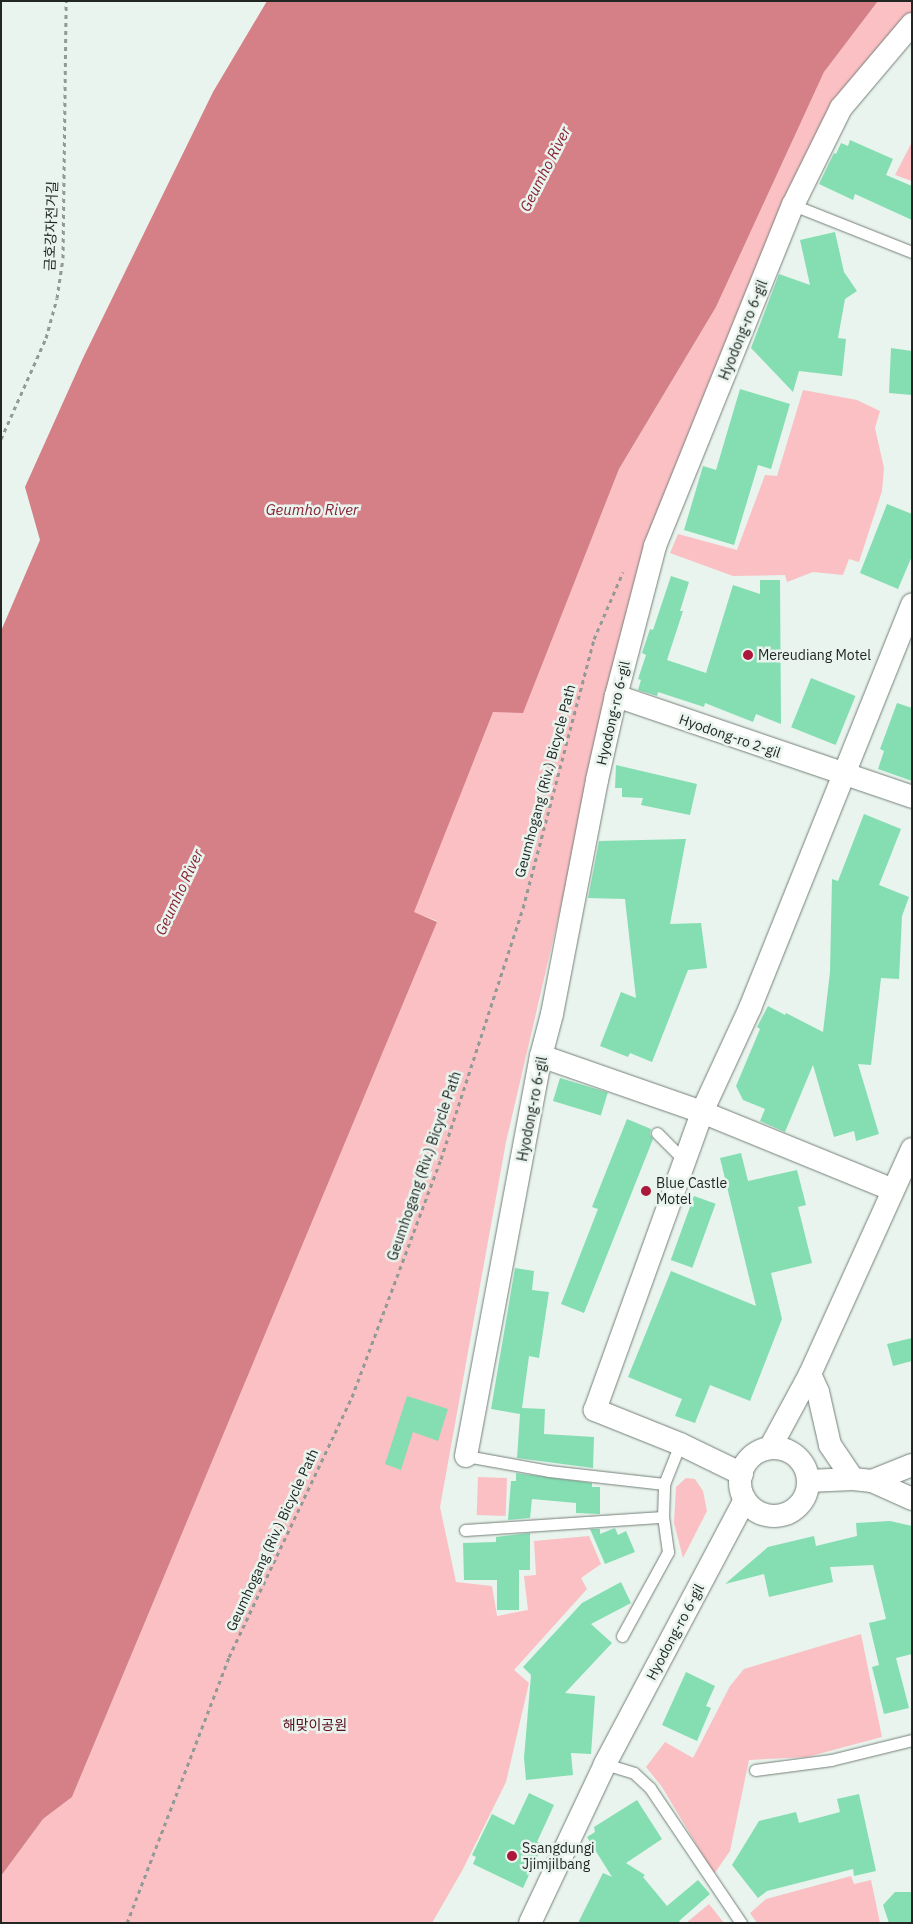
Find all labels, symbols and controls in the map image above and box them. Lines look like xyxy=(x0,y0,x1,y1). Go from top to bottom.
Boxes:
water label: Geumho River xyxy=(516,124,574,214)
street label: 금호강자전거길 xyxy=(41,181,61,271)
street label: Hyodong-ro 6-gil xyxy=(715,278,771,382)
water label: Geumho River xyxy=(266,501,358,519)
place label: Mereudiang Motel xyxy=(758,647,871,663)
marker: Mereudiang Motel xyxy=(742,649,754,661)
street label: Hyodong-ro 6-gil xyxy=(593,659,633,767)
street label: Geumhogang (Riv.) Bicycle Path xyxy=(511,683,579,879)
street label: Hyodong-ro 2-gil xyxy=(677,711,783,761)
water label: Geumho River xyxy=(151,846,207,938)
street label: Hyodong-ro 6-gil xyxy=(514,1055,550,1163)
street label: Geumhogang (Riv.) Bicycle Path xyxy=(384,1069,464,1263)
place label: Blue Castle Motel xyxy=(656,1175,727,1208)
marker: Blue Castle Motel xyxy=(640,1185,652,1197)
street label: Geumhogang (Riv.) Bicycle Path xyxy=(222,1446,322,1634)
street label: Hyodong-ro 6-gil xyxy=(643,1581,707,1683)
park label: 해맞이공원 xyxy=(283,1717,347,1733)
place label: Ssangdungi Jjimjilbang xyxy=(522,1840,595,1872)
marker: Ssangdungi Jjimjilbang xyxy=(506,1850,518,1862)

